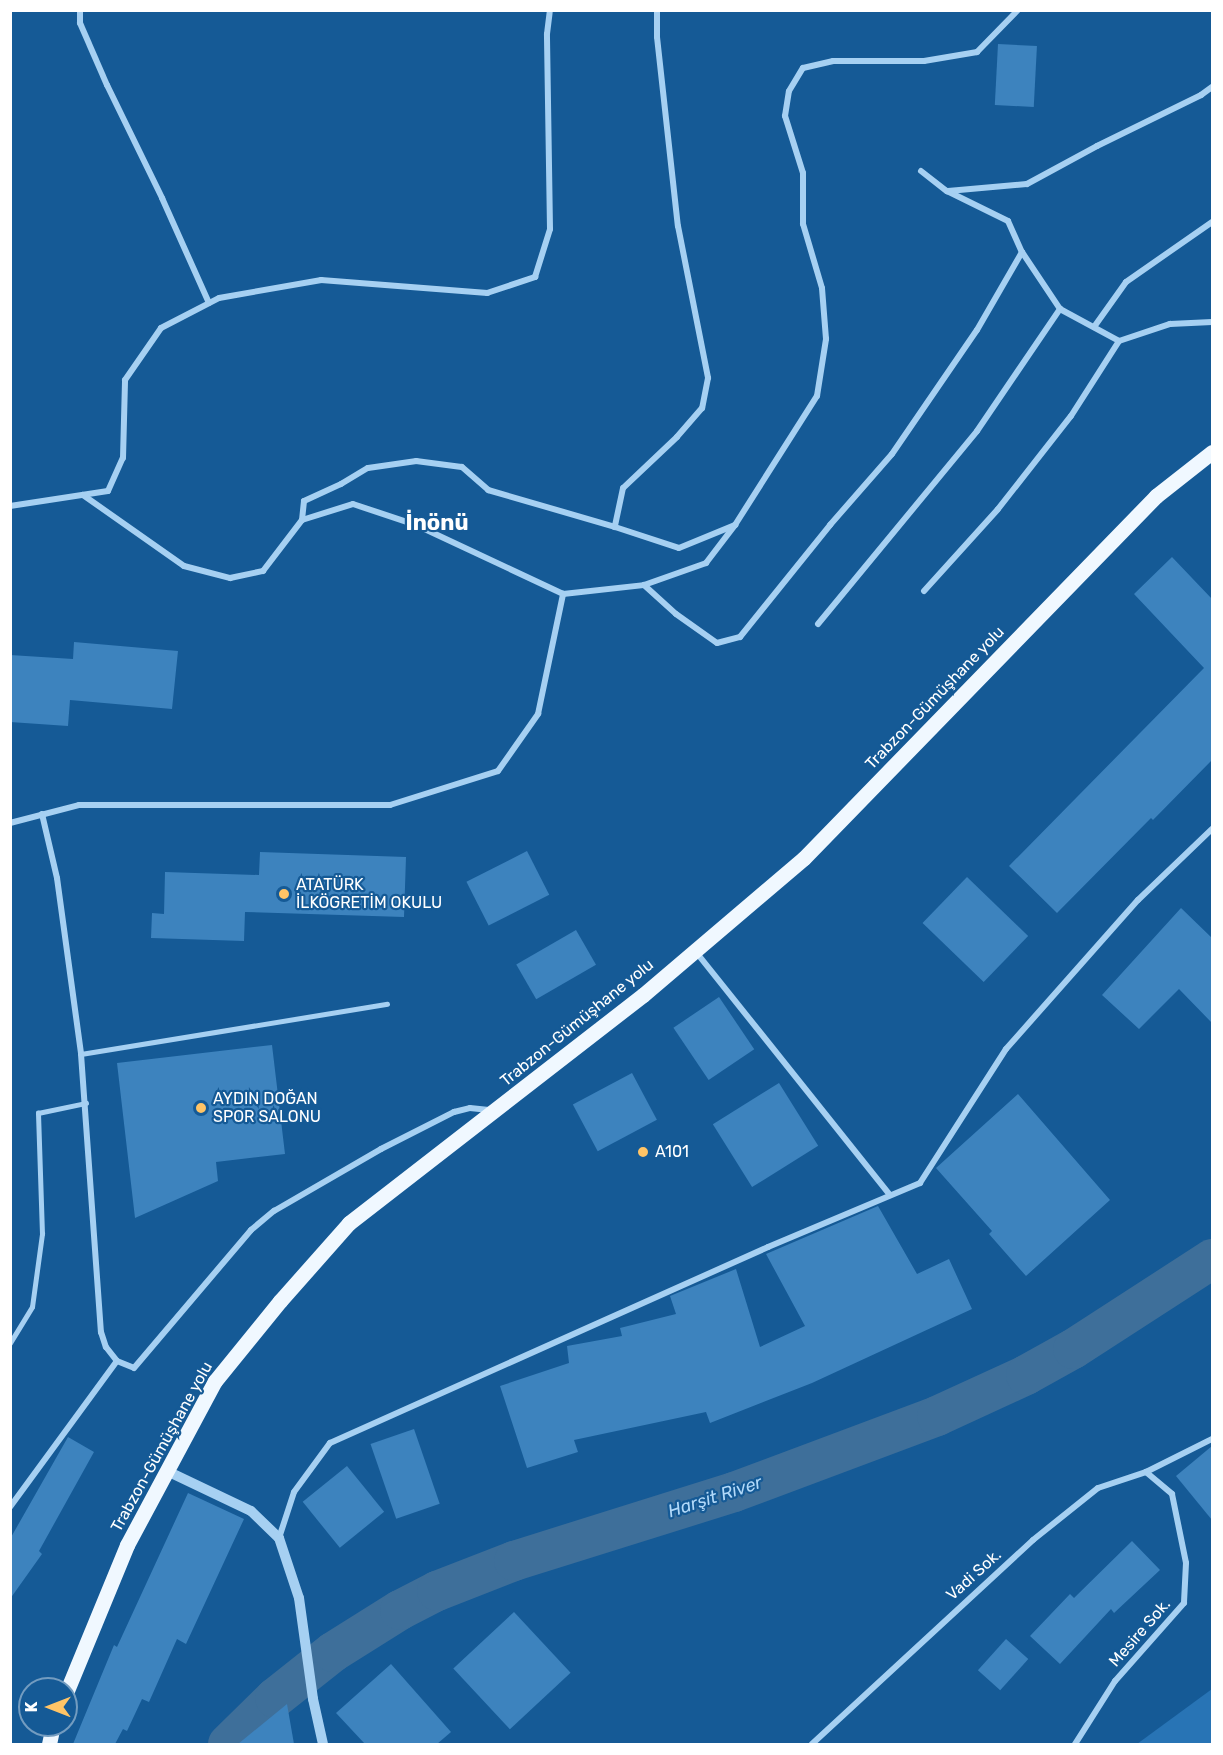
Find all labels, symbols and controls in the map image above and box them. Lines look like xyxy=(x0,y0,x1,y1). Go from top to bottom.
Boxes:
district label: İnönü xyxy=(406,510,468,536)
street label: Trabzon-Gümüşhane yolu xyxy=(861,622,1009,774)
place label: ATATÜRK İLKÖGRETİM OKULU xyxy=(296,875,442,913)
marker: ATATÜRK İLKÖGRETİM OKULU xyxy=(277,887,291,901)
street label: Trabzon-Gümüşhane yolu xyxy=(496,955,658,1091)
place label: AYDIN DOĞAN SPOR SALONU xyxy=(213,1089,321,1127)
marker: AYDIN DOĞAN SPOR SALONU xyxy=(194,1101,208,1115)
place label: A101 xyxy=(655,1142,689,1162)
marker: A101 xyxy=(636,1145,650,1159)
street label: Trabzon-Gümüşhane yolu xyxy=(107,1358,217,1536)
water label: Harşit River xyxy=(665,1472,765,1522)
street label: Vadi Sok. xyxy=(943,1545,1005,1605)
street label: Mesire Sok. xyxy=(1105,1595,1175,1671)
north arrow xyxy=(18,1677,78,1737)
text: K xyxy=(22,1702,41,1712)

